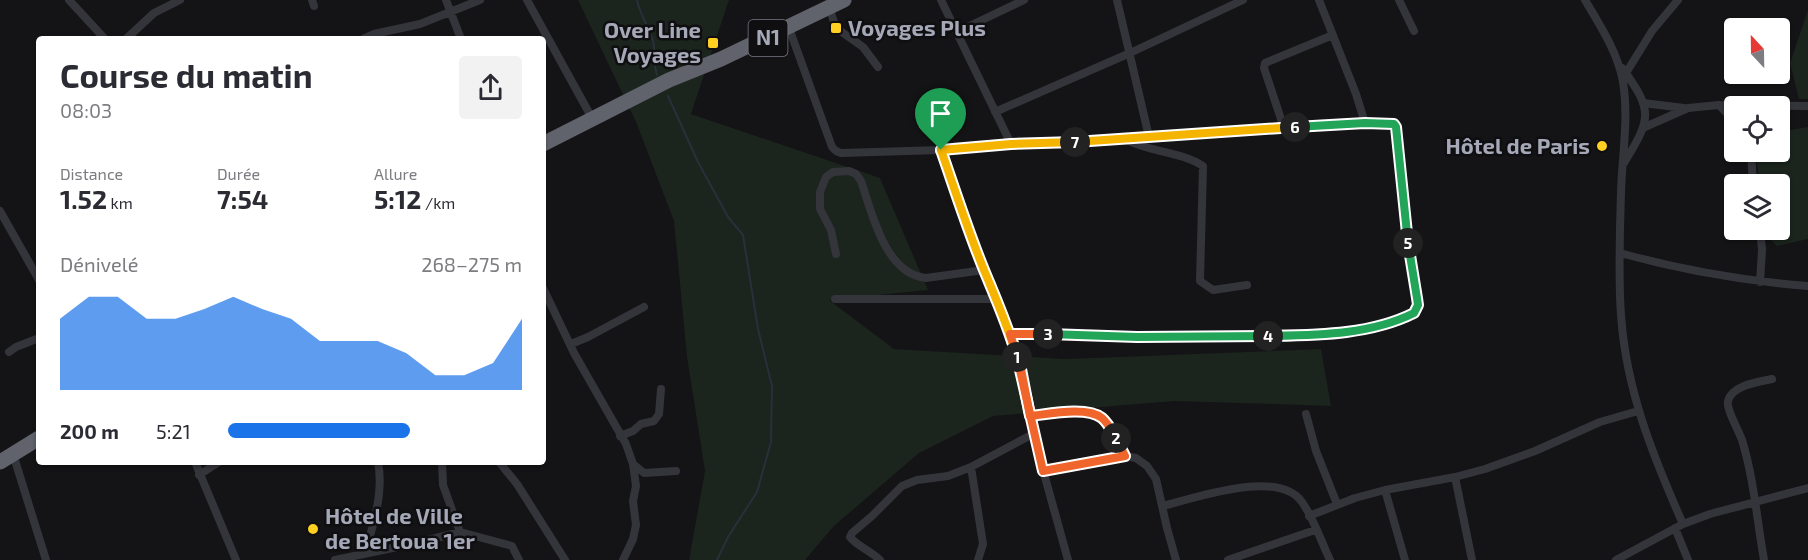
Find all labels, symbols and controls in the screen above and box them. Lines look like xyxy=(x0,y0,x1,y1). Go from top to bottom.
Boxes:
place label: Voyages Plus xyxy=(848,14,986,41)
place label: Over Line Voyages xyxy=(604,16,701,68)
north arrow xyxy=(1724,18,1790,84)
map controls xyxy=(1724,18,1790,240)
road number: N1 xyxy=(748,20,788,56)
marker: Voyages Plus xyxy=(829,21,843,35)
marker: Over Line Voyages xyxy=(706,36,720,50)
text: Course du matin xyxy=(60,55,313,95)
button: share xyxy=(459,56,522,119)
pin xyxy=(915,88,966,150)
button: locate xyxy=(1724,96,1790,162)
icon: arrive xyxy=(924,97,957,130)
text: 08:03 xyxy=(60,98,112,122)
pin: 6 xyxy=(1280,112,1310,142)
text: 6 xyxy=(1290,117,1300,136)
pin: 7 xyxy=(1060,127,1090,157)
text: 7 xyxy=(1071,132,1079,151)
place label: Hôtel de Paris xyxy=(1445,132,1590,158)
marker: Hôtel de Paris xyxy=(1595,139,1609,153)
text: Distance xyxy=(60,164,123,183)
text: Durée xyxy=(217,164,260,183)
text: Allure xyxy=(374,164,417,183)
button: layers xyxy=(1724,174,1790,240)
text: 1.52 xyxy=(60,183,107,214)
text: 7:54 xyxy=(217,183,268,214)
text: 5:12 xyxy=(374,183,421,214)
text: km xyxy=(107,193,133,212)
text: /km xyxy=(421,193,455,212)
pin: 5 xyxy=(1393,228,1423,258)
text: 5 xyxy=(1404,233,1412,252)
text: Dénivelé xyxy=(60,252,139,276)
text: 268–275 m xyxy=(421,252,522,276)
pin: 3 xyxy=(1033,319,1063,349)
pin: 4 xyxy=(1253,321,1283,351)
text: 3 xyxy=(1043,324,1053,343)
text: 4 xyxy=(1263,326,1273,345)
pin: 1 xyxy=(1002,342,1032,372)
text: 1 xyxy=(1014,347,1020,366)
text: 200 m xyxy=(60,419,119,443)
text: 5:21 xyxy=(156,419,191,443)
pin: 2 xyxy=(1101,423,1131,453)
text: 2 xyxy=(1111,428,1121,447)
place label: Hôtel de Ville de Bertoua 1er xyxy=(325,502,475,553)
marker: Hôtel de Ville de Bertoua 1er xyxy=(306,522,320,536)

